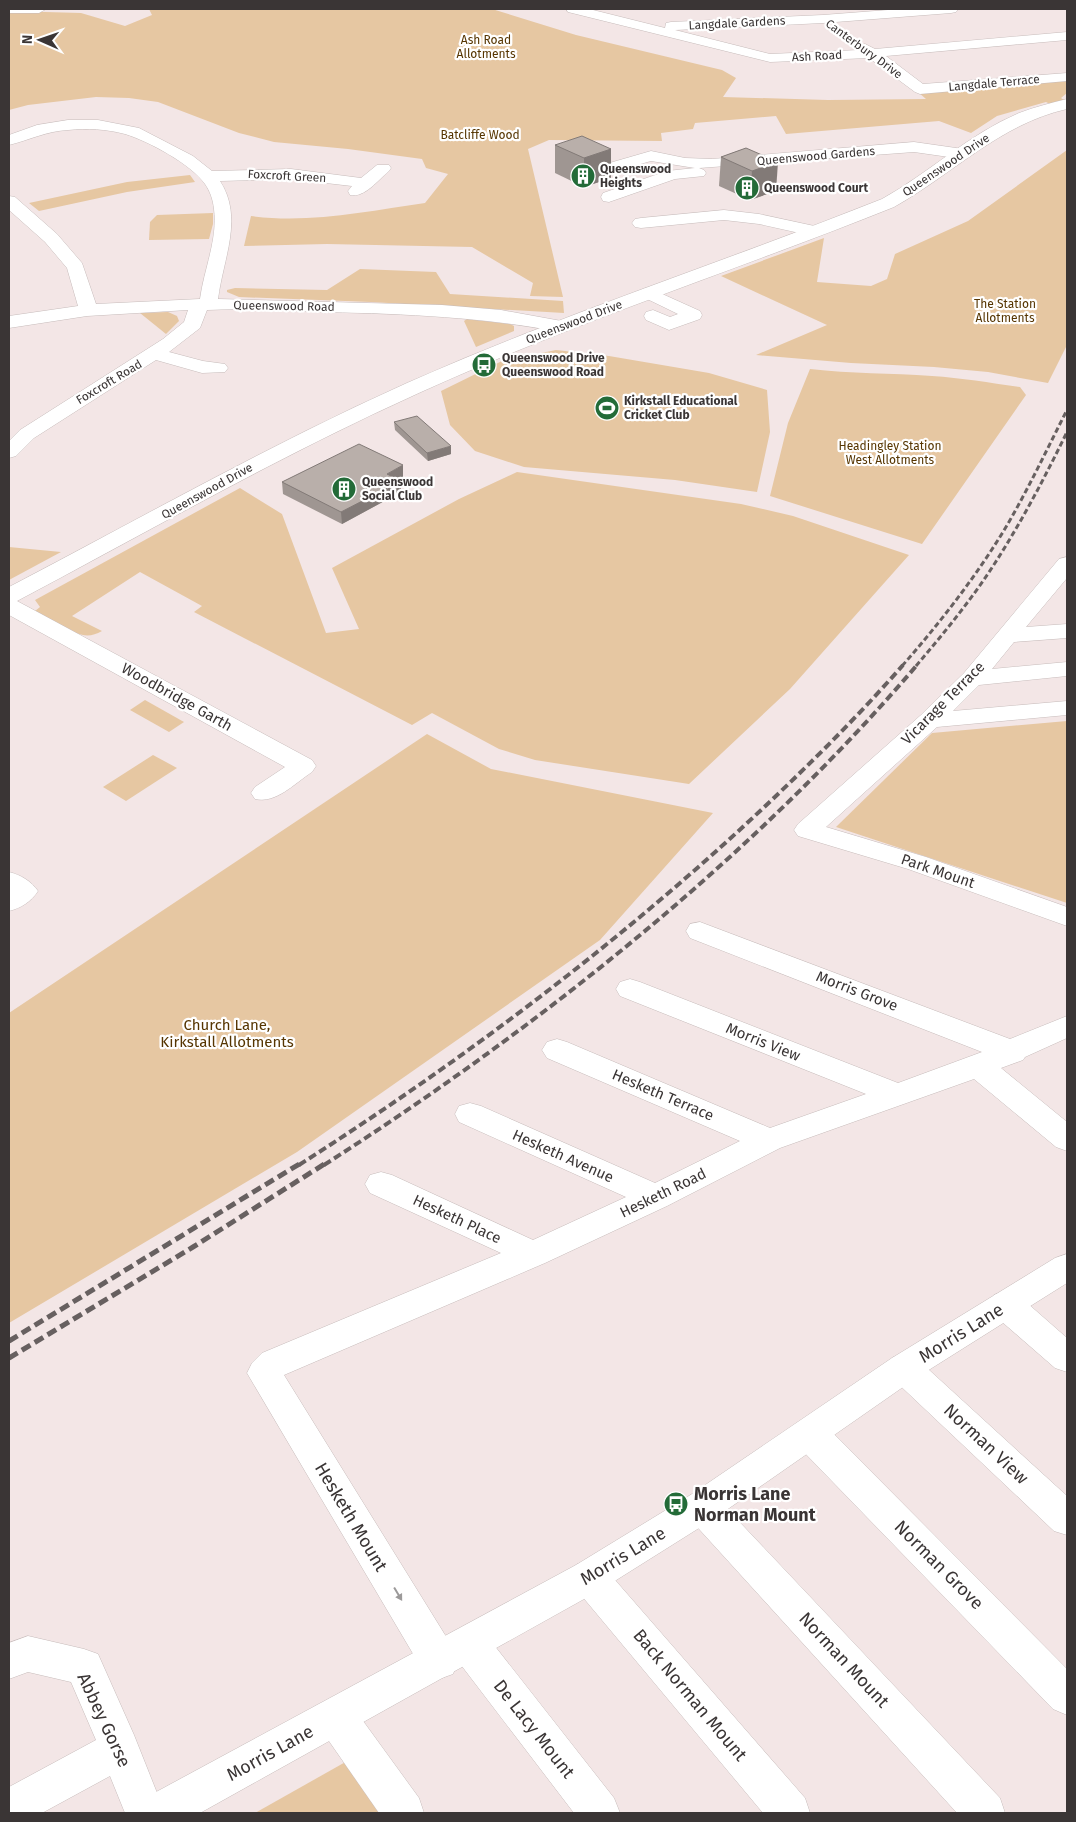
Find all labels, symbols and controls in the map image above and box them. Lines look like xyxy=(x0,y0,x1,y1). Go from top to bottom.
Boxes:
street label: Langdale Gardens xyxy=(688,13,786,33)
north arrow xyxy=(15,15,65,65)
street label: Canterbury Drive xyxy=(823,16,905,82)
park label: Ash Road Allotments xyxy=(457,33,516,61)
text: N xyxy=(19,35,36,45)
street label: Ash Road xyxy=(791,48,843,64)
street label: Langdale Terrace xyxy=(948,72,1040,94)
park label: Batcliffe Wood xyxy=(440,128,520,142)
street label: Queenswood Drive xyxy=(900,131,992,199)
street label: Queenswood Gardens xyxy=(756,144,876,168)
place label: Queenswood Heights xyxy=(600,162,671,190)
building icon: Queenswood Heights xyxy=(570,163,596,189)
street label: Foxcroft Green xyxy=(247,167,327,185)
building icon: Queenswood Court xyxy=(734,175,760,201)
place label: Queenswood Court xyxy=(764,181,868,195)
street label: Queenswood Drive xyxy=(524,297,624,347)
park label: The Station Allotments xyxy=(974,297,1036,325)
street label: Queenswood Road xyxy=(233,298,335,314)
place label: Queenswood Drive Queenswood Road xyxy=(502,351,605,379)
bus stop icon: Queenswood Drive Queenswood Road xyxy=(471,352,497,378)
street label: Foxcroft Road xyxy=(74,357,144,407)
place label: Kirkstall Educational Cricket Club xyxy=(624,394,738,422)
sports icon: Kirkstall Educational Cricket Club xyxy=(594,395,620,421)
park label: Headingley Station West Allotments xyxy=(838,439,942,467)
street label: Queenswood Drive xyxy=(159,460,255,522)
place label: Queenswood Social Club xyxy=(362,475,433,503)
building icon: Queenswood Social Club xyxy=(331,476,357,502)
street label: Vicarage Terrace xyxy=(898,658,988,748)
street label: Woodbridge Garth xyxy=(118,659,236,735)
street label: Park Mount xyxy=(899,850,978,892)
street label: Morris Grove xyxy=(814,967,900,1015)
park label: Church Lane, Kirkstall Allotments xyxy=(160,1016,294,1051)
street label: Morris View xyxy=(723,1019,803,1065)
street label: Hesketh Terrace xyxy=(609,1065,717,1125)
street label: Hesketh Avenue xyxy=(510,1126,616,1186)
street label: Hesketh Road xyxy=(617,1164,709,1222)
street label: Hesketh Place xyxy=(410,1191,504,1247)
street label: Morris Lane xyxy=(915,1298,1007,1368)
street label: Norman View xyxy=(939,1399,1033,1489)
street label: Hesketh Mount xyxy=(310,1459,392,1576)
place label: Morris Lane Norman Mount xyxy=(694,1483,817,1526)
bus stop icon: Morris Lane Norman Mount xyxy=(663,1491,689,1517)
street label: Norman Grove xyxy=(890,1516,988,1614)
street label: Morris Lane xyxy=(576,1522,670,1590)
one-way arrow xyxy=(394,1587,403,1600)
street label: Norman Mount xyxy=(794,1608,894,1713)
street label: Back Norman Mount xyxy=(628,1624,752,1766)
street label: Abbey Gorse xyxy=(73,1669,135,1771)
street label: De Lacy Mount xyxy=(489,1675,580,1783)
street label: Morris Lane xyxy=(223,1720,317,1786)

